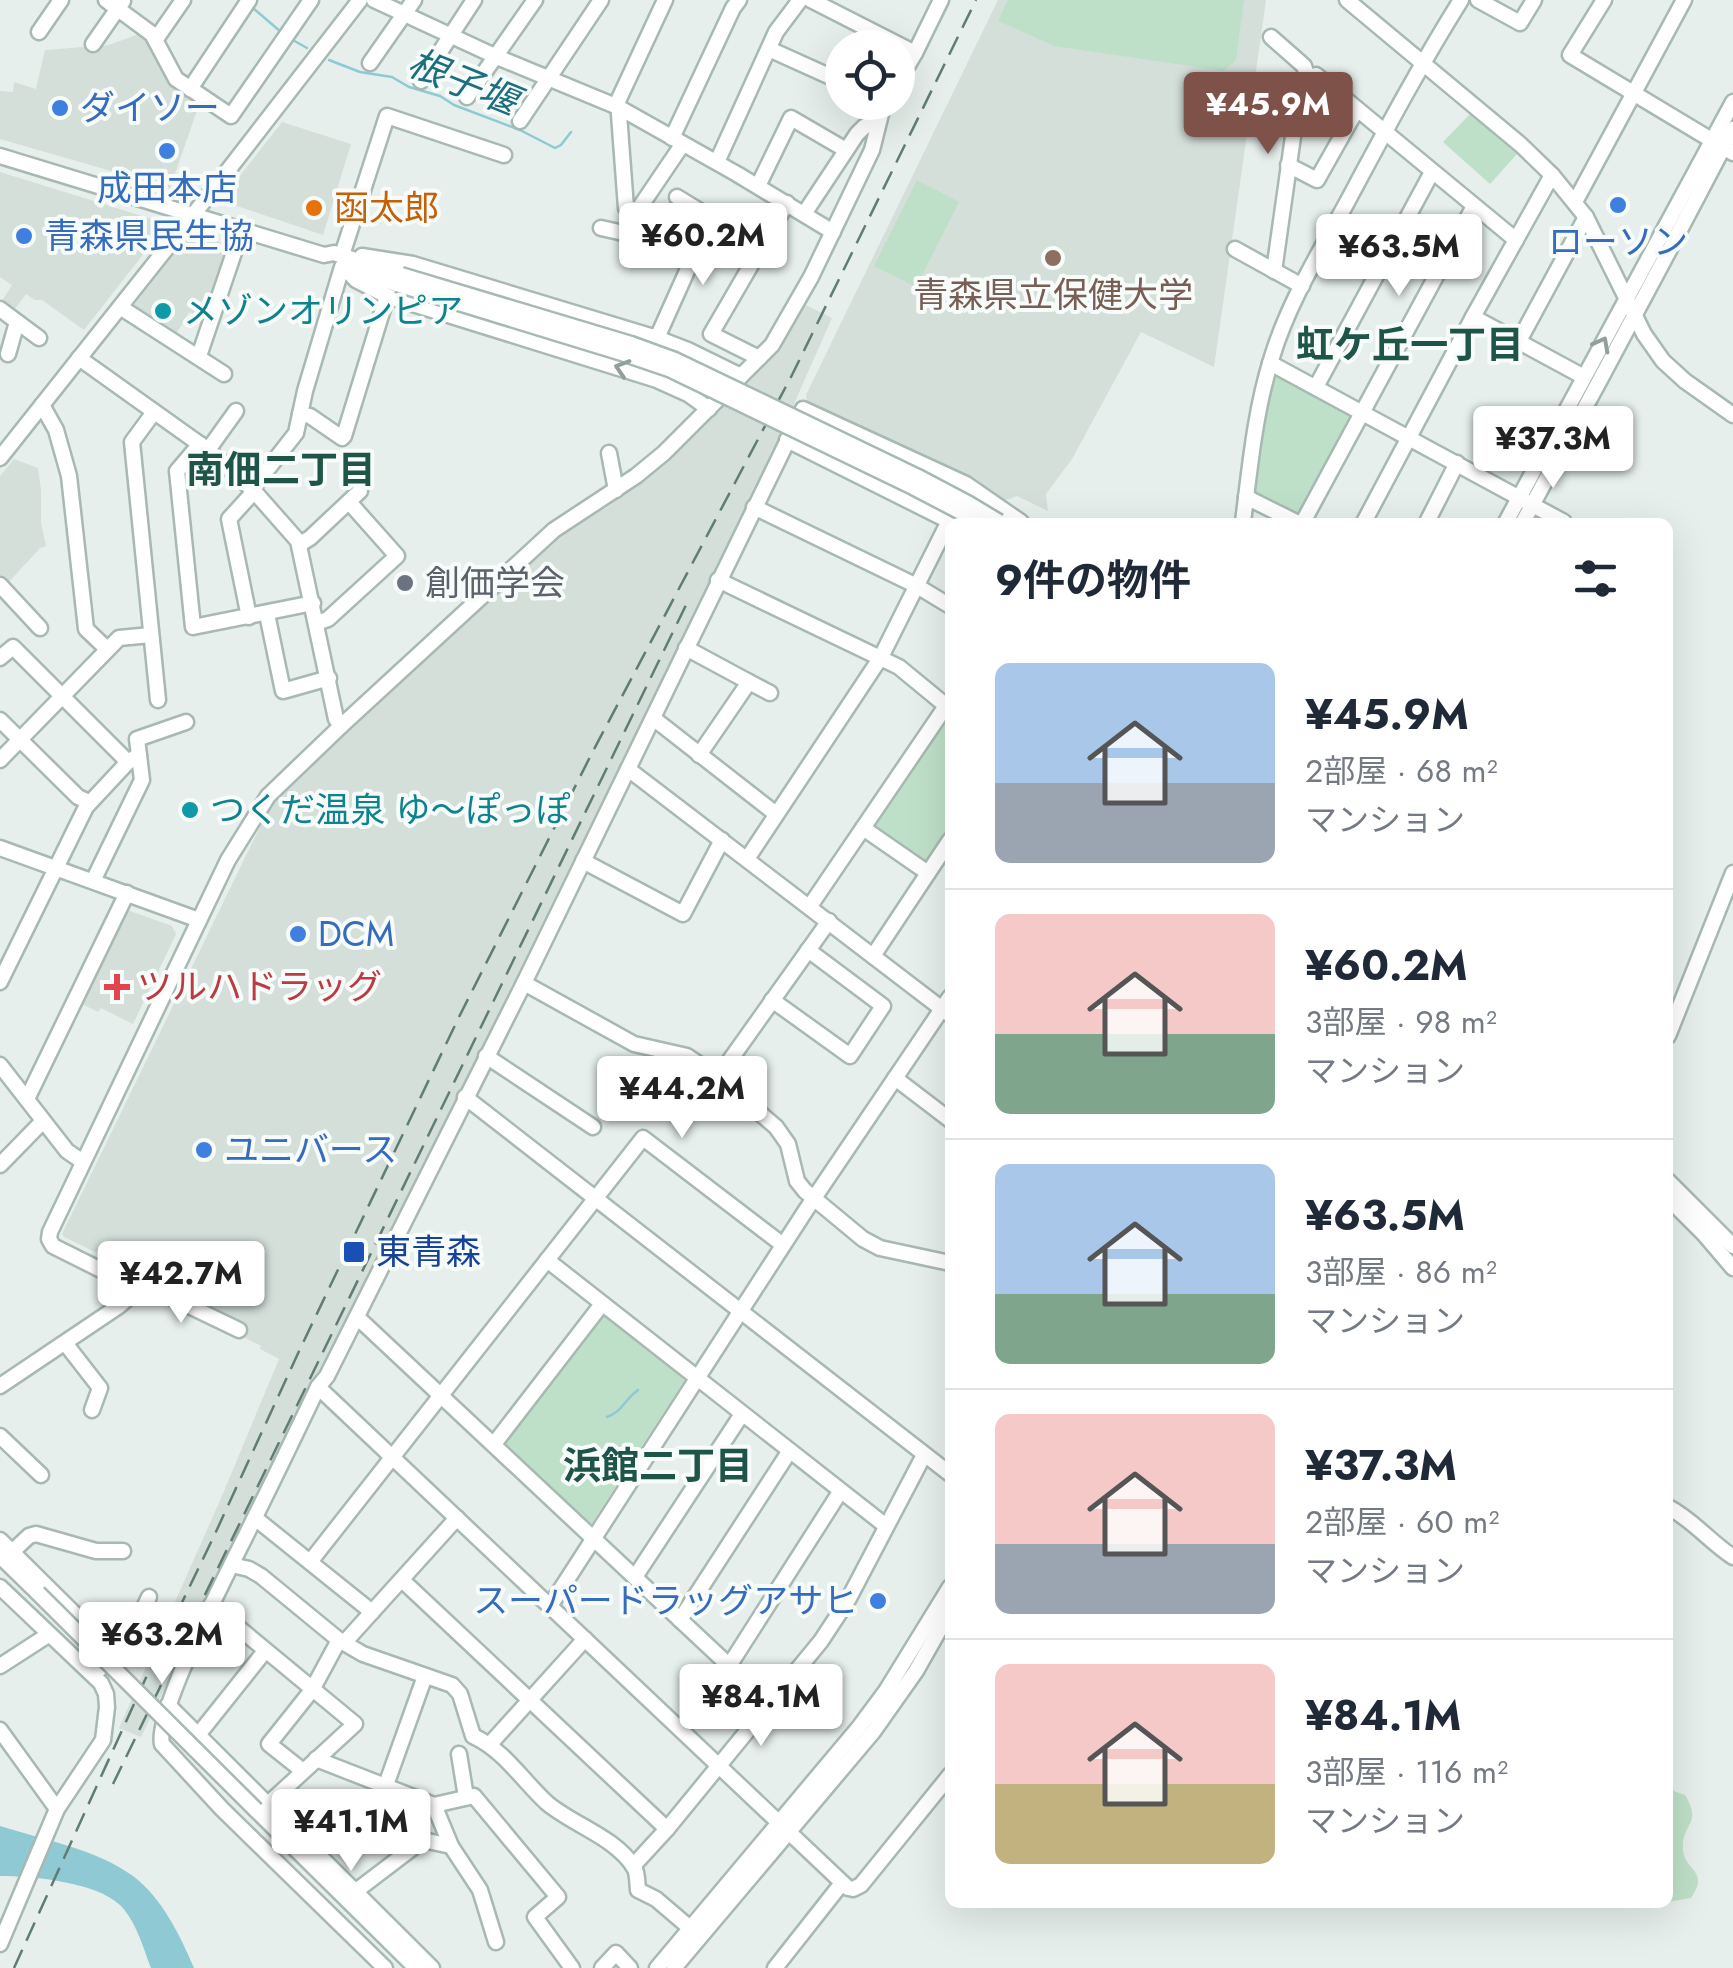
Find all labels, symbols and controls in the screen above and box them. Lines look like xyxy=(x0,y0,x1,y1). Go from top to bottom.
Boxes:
map controls xyxy=(825,30,915,120)
button: locate xyxy=(825,30,915,120)
water label: 根子堰 xyxy=(400,35,532,131)
pin: ¥45.9M xyxy=(1187,72,1349,157)
text: ¥45.9M xyxy=(1206,81,1330,127)
place label: ダイソー xyxy=(80,83,220,133)
marker: ダイソー xyxy=(49,97,71,119)
marker: 成田本店 xyxy=(156,140,178,162)
place label: 成田本店 xyxy=(97,163,237,213)
place label: 函太郎 xyxy=(334,183,439,233)
marker: ローソン xyxy=(1607,194,1629,216)
marker: 函太郎 xyxy=(303,197,325,219)
pin: ¥60.2M xyxy=(622,203,784,288)
place label: 青森県民生協 xyxy=(44,211,254,261)
text: ¥60.2M xyxy=(641,212,765,258)
pin: ¥63.5M xyxy=(1318,214,1480,299)
place label: ローソン xyxy=(1548,217,1688,267)
text: ¥63.5M xyxy=(1338,223,1460,269)
marker: 青森県民生協 xyxy=(13,225,35,247)
marker: 青森県立保健大学 xyxy=(1042,247,1064,269)
place label: 青森県立保健大学 xyxy=(913,270,1193,320)
place label: メゾンオリンピア xyxy=(183,286,463,336)
marker: メゾンオリンピア xyxy=(152,300,174,322)
district label: 虹ケ丘一丁目 xyxy=(1296,317,1524,372)
one-way arrow xyxy=(1590,337,1609,355)
one-way arrow xyxy=(614,359,631,380)
pin: ¥37.3M xyxy=(1472,406,1634,491)
text: ¥37.3M xyxy=(1495,415,1611,461)
district label: 南佃二丁目 xyxy=(186,442,376,497)
text: 9件の物件 xyxy=(995,550,1191,611)
icon: filters xyxy=(1568,551,1623,606)
place label: 創価学会 xyxy=(425,558,565,608)
marker: 創価学会 xyxy=(394,572,416,594)
text: ¥45.9M xyxy=(1305,684,1469,745)
icon: home xyxy=(1075,703,1195,823)
text: 2部屋 · 68 m² xyxy=(1305,748,1498,794)
place label: つくだ温泉 ゆ～ぽっぽ xyxy=(210,785,571,835)
text: マンション xyxy=(1305,797,1465,843)
marker: つくだ温泉 ゆ～ぽっぽ xyxy=(179,799,201,821)
place label: DCM xyxy=(318,909,394,959)
marker: DCM xyxy=(287,923,309,945)
text: ¥60.2M xyxy=(1305,935,1468,996)
icon: home xyxy=(1075,954,1195,1074)
place label: ツルハドラッグ xyxy=(137,962,382,1012)
marker: ツルハドラッグ xyxy=(106,976,128,998)
text: 3部屋 · 98 m² xyxy=(1305,999,1497,1045)
text: マンション xyxy=(1305,1048,1465,1094)
pin: ¥44.2M xyxy=(601,1056,763,1141)
text: ¥44.2M xyxy=(619,1065,745,1111)
place label: ユニバース xyxy=(224,1125,397,1175)
marker: ユニバース xyxy=(193,1139,215,1161)
text: ¥63.5M xyxy=(1305,1185,1465,1246)
icon: home xyxy=(1075,1204,1195,1324)
place label: 東青森 xyxy=(376,1227,481,1277)
marker: 東青森 xyxy=(341,1239,367,1265)
pin: ¥42.7M xyxy=(100,1241,262,1326)
text: 3部屋 · 86 m² xyxy=(1305,1249,1497,1295)
text: ¥42.7M xyxy=(120,1250,242,1296)
text: マンション xyxy=(1305,1298,1465,1344)
text: ¥37.3M xyxy=(1305,1435,1457,1496)
district label: 浜館二丁目 xyxy=(563,1438,753,1493)
icon: home xyxy=(1075,1454,1195,1574)
text: 2部屋 · 60 m² xyxy=(1305,1499,1499,1545)
text: マンション xyxy=(1305,1548,1465,1594)
place label: スーパードラッグアサヒ xyxy=(473,1576,858,1626)
marker: スーパードラッグアサヒ xyxy=(867,1590,889,1612)
pin: ¥63.2M xyxy=(81,1602,243,1687)
text: ¥63.2M xyxy=(101,1611,223,1657)
pin: ¥84.1M xyxy=(680,1664,842,1749)
text: ¥84.1M xyxy=(702,1673,820,1719)
text: ¥84.1M xyxy=(1305,1685,1461,1746)
icon: home xyxy=(1075,1704,1195,1824)
text: 3部屋 · 116 m² xyxy=(1305,1749,1508,1795)
pin: ¥41.1M xyxy=(270,1789,432,1874)
text: ¥41.1M xyxy=(293,1798,409,1844)
text: マンション xyxy=(1305,1798,1465,1844)

